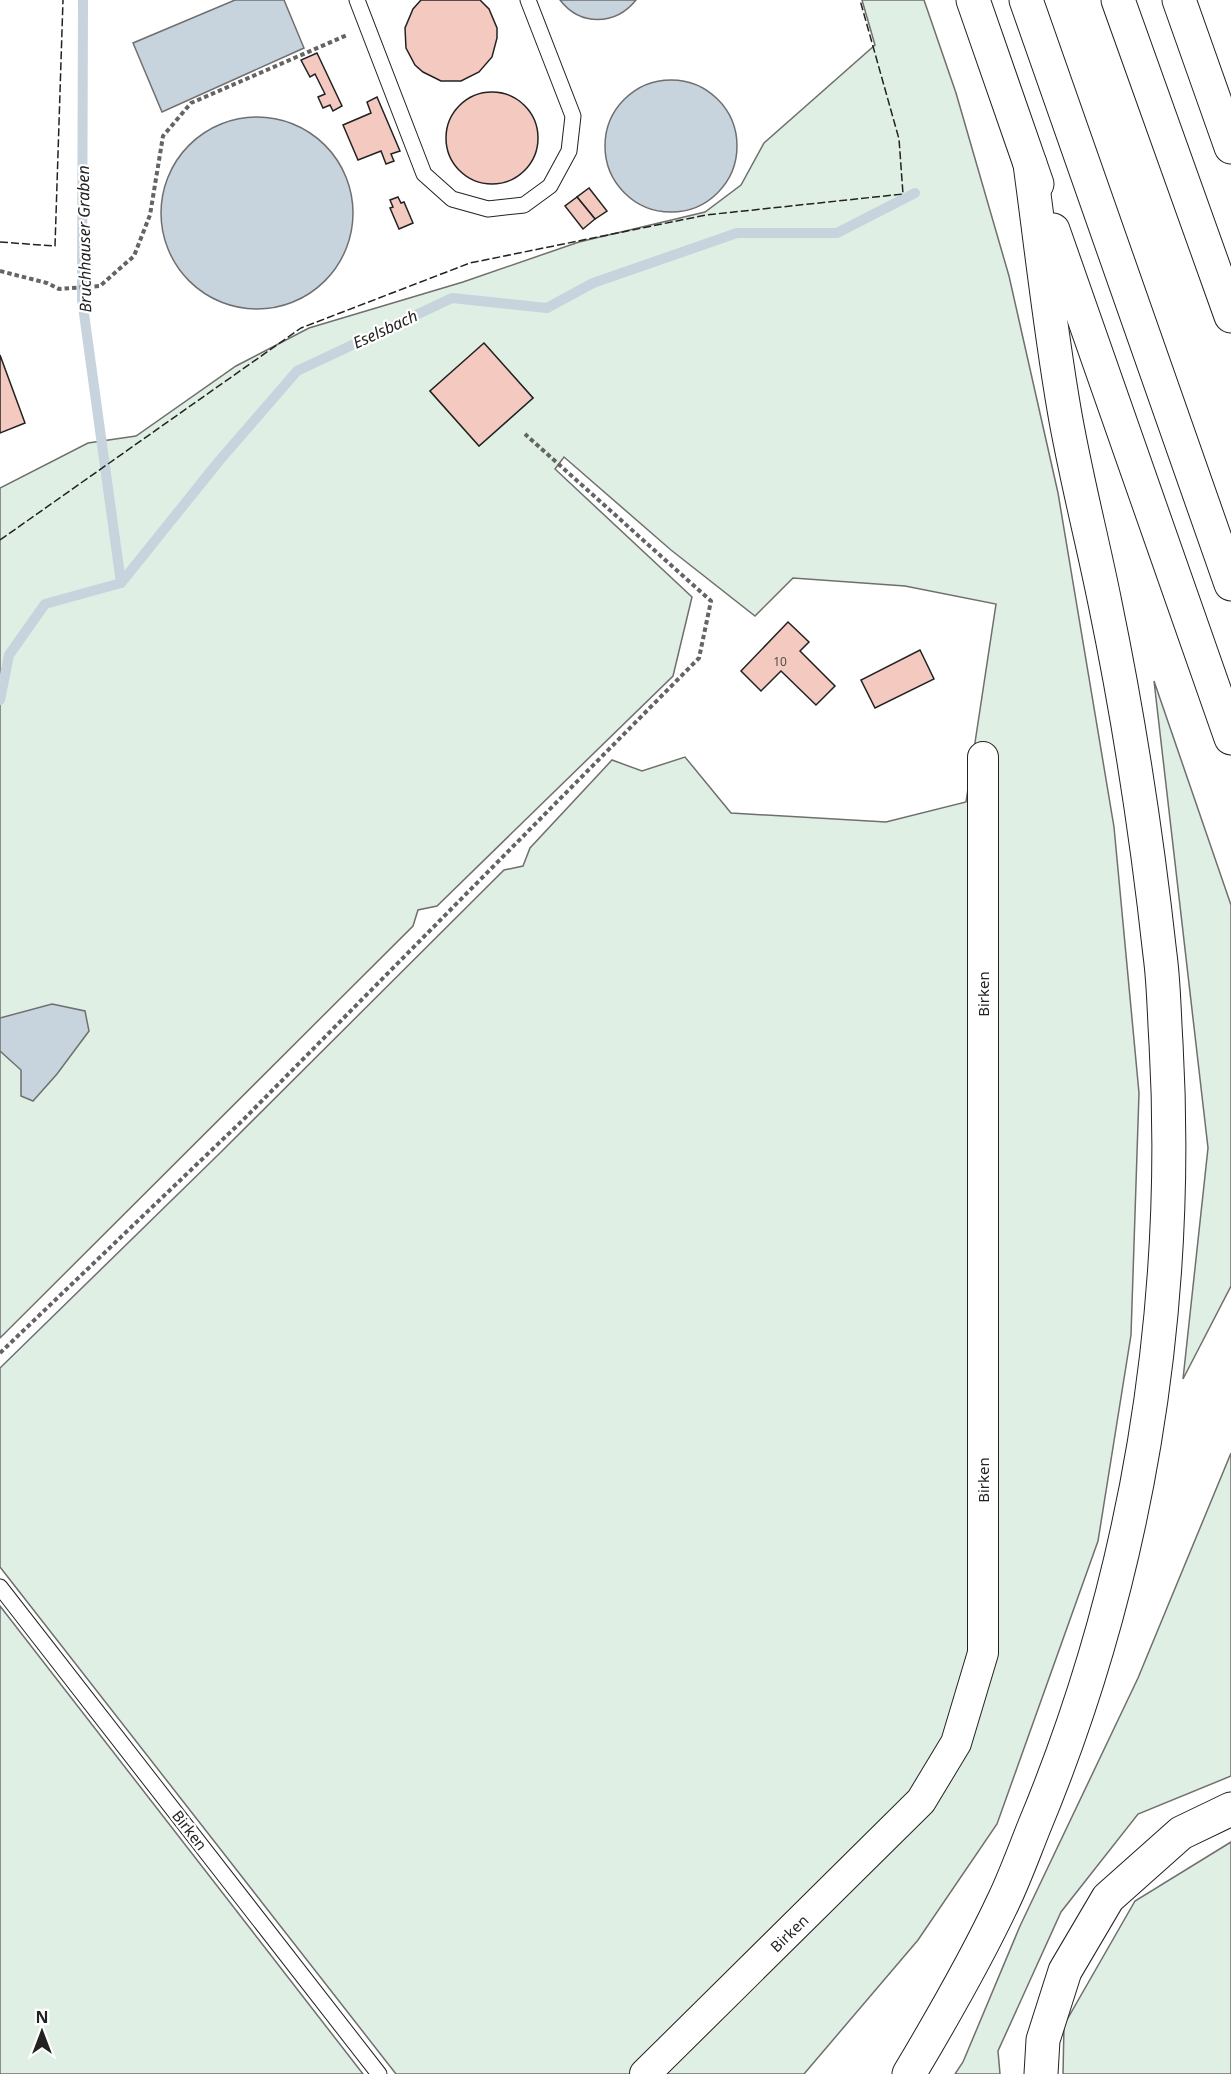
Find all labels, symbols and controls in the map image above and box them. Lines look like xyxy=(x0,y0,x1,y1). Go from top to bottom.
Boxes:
water label: Bruchhauser Graben xyxy=(72,165,96,313)
water label: Eselsbach xyxy=(349,304,421,354)
house number: 10 xyxy=(773,653,787,670)
street label: Birken xyxy=(973,971,993,1017)
street label: Birken xyxy=(973,1457,993,1503)
street label: Birken xyxy=(168,1806,212,1854)
street label: Birken xyxy=(766,1910,812,1956)
north arrow xyxy=(12,2002,72,2062)
text: N xyxy=(35,2006,49,2028)

